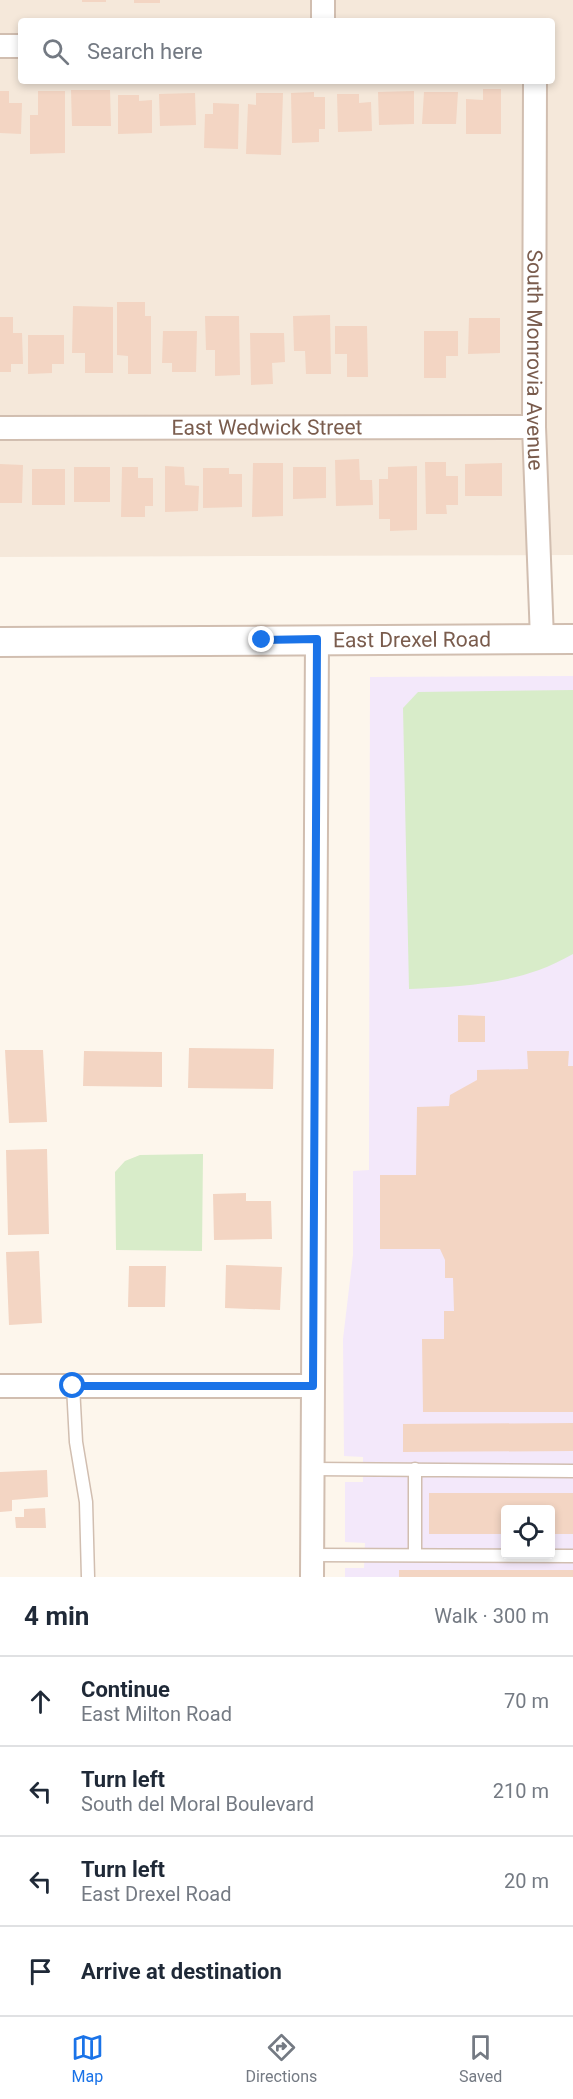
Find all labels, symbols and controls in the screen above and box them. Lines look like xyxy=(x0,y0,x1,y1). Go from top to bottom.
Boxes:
search box xyxy=(18,18,555,84)
icon: search xyxy=(39,35,72,68)
text: Search here xyxy=(87,39,203,64)
street label: South Monrovia Avenue xyxy=(522,249,548,471)
street label: East Wedwick Street xyxy=(172,415,363,440)
route end xyxy=(248,626,274,652)
street label: East Drexel Road xyxy=(333,627,491,652)
route start xyxy=(59,1372,85,1398)
map controls xyxy=(501,1505,555,1559)
button: locate xyxy=(501,1505,555,1559)
text: 4 min xyxy=(24,1601,89,1631)
text: Walk · 300 m xyxy=(434,1604,549,1628)
text: Continue xyxy=(81,1677,170,1702)
icon: ahead xyxy=(24,1685,57,1718)
text: 70 m xyxy=(504,1689,549,1713)
text: East Milton Road xyxy=(81,1702,232,1726)
text: Turn left xyxy=(81,1767,165,1792)
icon: left xyxy=(24,1775,57,1808)
text: 210 m xyxy=(493,1779,549,1803)
text: South del Moral Boulevard xyxy=(81,1792,314,1816)
text: Turn left xyxy=(81,1857,165,1882)
icon: left xyxy=(24,1865,57,1898)
text: 20 m xyxy=(504,1869,549,1893)
text: East Drexel Road xyxy=(81,1882,231,1906)
icon: arrive xyxy=(24,1955,57,1988)
text: Arrive at destination xyxy=(81,1959,282,1984)
tab: Map xyxy=(71,2031,104,2086)
tab: Directions xyxy=(245,2031,317,2086)
tab: Saved xyxy=(459,2031,502,2086)

